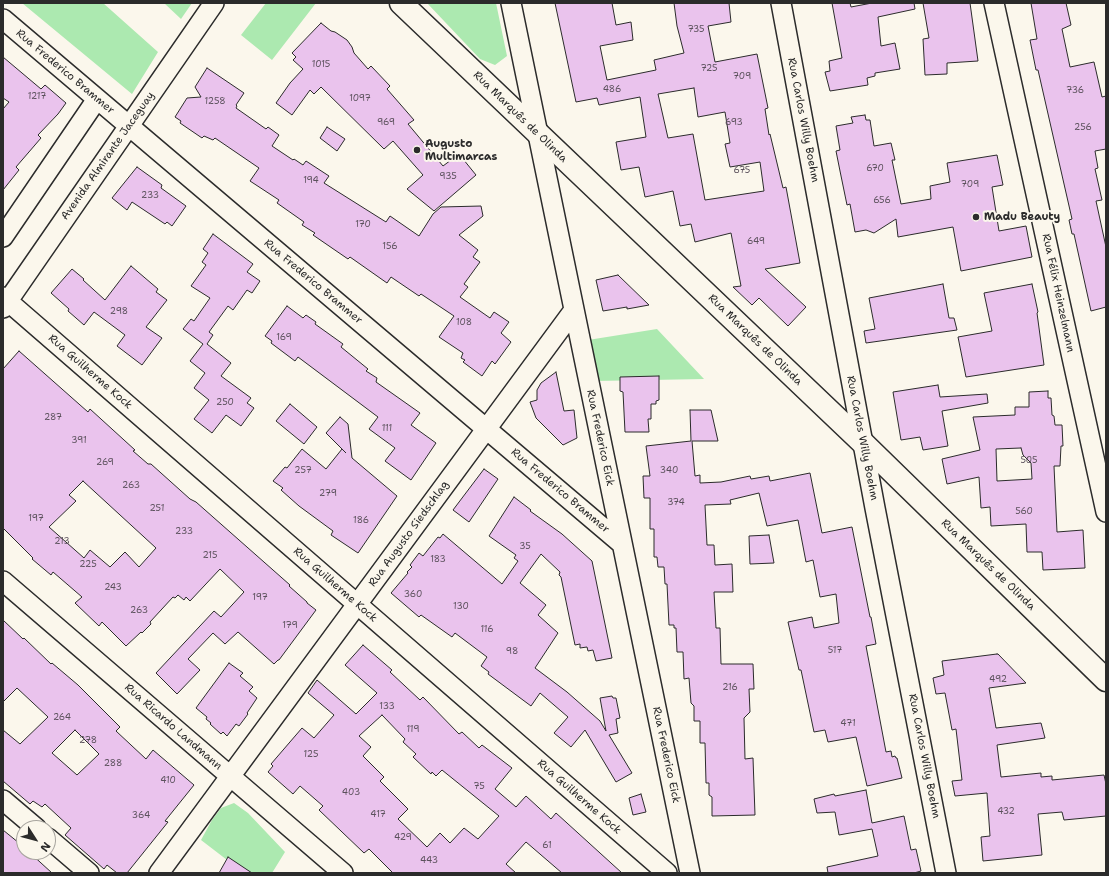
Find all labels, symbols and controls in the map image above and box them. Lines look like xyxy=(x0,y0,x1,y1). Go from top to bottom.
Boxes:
house number: 735 xyxy=(687,25,705,35)
street label: Rua Frederico Brammer xyxy=(13,27,117,117)
street label: Rua Carlos Willy Boehm xyxy=(784,57,822,183)
house number: 1015 xyxy=(312,60,330,70)
house number: 725 xyxy=(700,64,718,74)
street label: Rua Marquês de Olinda xyxy=(470,69,570,165)
house number: 709 xyxy=(733,72,751,82)
house number: 486 xyxy=(603,85,621,95)
house number: 736 xyxy=(1066,86,1084,96)
street label: Avenida Almirante Jaceguay xyxy=(59,89,157,223)
house number: 1217 xyxy=(28,92,46,102)
house number: 1097 xyxy=(349,94,371,104)
house number: 1258 xyxy=(204,97,226,107)
house number: 969 xyxy=(377,118,395,128)
house number: 693 xyxy=(725,118,743,128)
house number: 256 xyxy=(1074,123,1092,133)
place label: Augusto Multimarcas xyxy=(425,137,497,163)
marker: Augusto Multimarcas xyxy=(412,145,422,155)
house number: 670 xyxy=(866,164,884,174)
house number: 675 xyxy=(734,166,750,176)
house number: 935 xyxy=(439,172,457,182)
house number: 194 xyxy=(303,176,319,186)
house number: 709 xyxy=(961,180,979,190)
house number: 233 xyxy=(141,191,159,201)
house number: 656 xyxy=(873,196,891,206)
place label: Madu Beauty xyxy=(984,210,1060,224)
marker: Madu Beauty xyxy=(971,212,981,222)
house number: 170 xyxy=(355,220,371,230)
street label: Rua Félix Heinzelmann xyxy=(1039,233,1077,353)
street label: Rua Frederico Brammer xyxy=(261,237,365,327)
house number: 649 xyxy=(747,237,765,247)
house number: 156 xyxy=(382,242,398,252)
street label: Rua Marquês de Olinda xyxy=(705,292,805,388)
house number: 298 xyxy=(110,307,128,317)
house number: 108 xyxy=(456,318,472,328)
street label: Rua Guilherme Kock xyxy=(45,332,135,412)
house number: 169 xyxy=(276,333,292,343)
street label: Rua Carlos Willy Boehm xyxy=(843,375,881,501)
street label: Rua Frederico Eick xyxy=(583,389,617,487)
house number: 250 xyxy=(216,398,234,408)
house number: 287 xyxy=(44,413,62,423)
house number: 111 xyxy=(382,424,392,434)
house number: 391 xyxy=(71,436,87,446)
street label: Rua Frederico Brammer xyxy=(508,446,612,536)
house number: 505 xyxy=(1020,456,1038,466)
house number: 269 xyxy=(96,458,114,468)
house number: 257 xyxy=(294,466,312,476)
house number: 340 xyxy=(660,466,678,476)
street label: Rua Augusto Siedschlag xyxy=(366,479,452,589)
house number: 263 xyxy=(122,481,140,491)
house number: 279 xyxy=(319,489,337,499)
house number: 374 xyxy=(667,498,685,508)
house number: 251 xyxy=(149,504,165,514)
house number: 560 xyxy=(1015,507,1033,517)
house number: 197 xyxy=(28,514,44,524)
house number: 186 xyxy=(353,516,369,526)
street label: Rua Marquês de Olinda xyxy=(938,517,1038,613)
house number: 233 xyxy=(175,527,193,537)
house number: 213 xyxy=(54,537,70,547)
house number: 35 xyxy=(519,542,531,552)
street label: Rua Guilherme Kock xyxy=(290,545,380,625)
house number: 215 xyxy=(203,551,217,561)
house number: 183 xyxy=(430,555,446,565)
house number: 225 xyxy=(79,560,97,570)
house number: 243 xyxy=(104,583,122,593)
house number: 360 xyxy=(404,590,422,600)
house number: 197 xyxy=(252,593,268,603)
house number: 130 xyxy=(453,602,469,612)
house number: 263 xyxy=(130,606,148,616)
house number: 179 xyxy=(282,621,298,631)
house number: 116 xyxy=(480,625,494,635)
house number: 517 xyxy=(828,646,842,656)
house number: 98 xyxy=(506,647,518,657)
house number: 492 xyxy=(989,675,1007,685)
street label: Rua Ricardo Landmann xyxy=(122,681,224,773)
house number: 216 xyxy=(722,683,738,693)
street label: Rua Carlos Willy Boehm xyxy=(905,693,943,819)
house number: 133 xyxy=(379,702,395,712)
street label: Rua Frederico Eick xyxy=(649,706,683,804)
house number: 264 xyxy=(53,713,71,723)
house number: 471 xyxy=(840,719,856,729)
house number: 119 xyxy=(406,725,420,735)
house number: 278 xyxy=(79,736,97,746)
house number: 125 xyxy=(304,750,318,760)
street label: Rua Guilherme Kock xyxy=(534,757,624,837)
house number: 288 xyxy=(104,759,122,769)
house number: 410 xyxy=(160,776,176,786)
house number: 75 xyxy=(473,782,485,792)
house number: 403 xyxy=(342,788,360,798)
house number: 432 xyxy=(997,807,1015,817)
house number: 417 xyxy=(370,810,386,820)
house number: 364 xyxy=(132,811,150,821)
north arrow xyxy=(16,820,56,860)
house number: 429 xyxy=(394,833,412,843)
text: N xyxy=(37,839,54,855)
house number: 61 xyxy=(542,841,552,851)
house number: 443 xyxy=(420,856,438,866)

